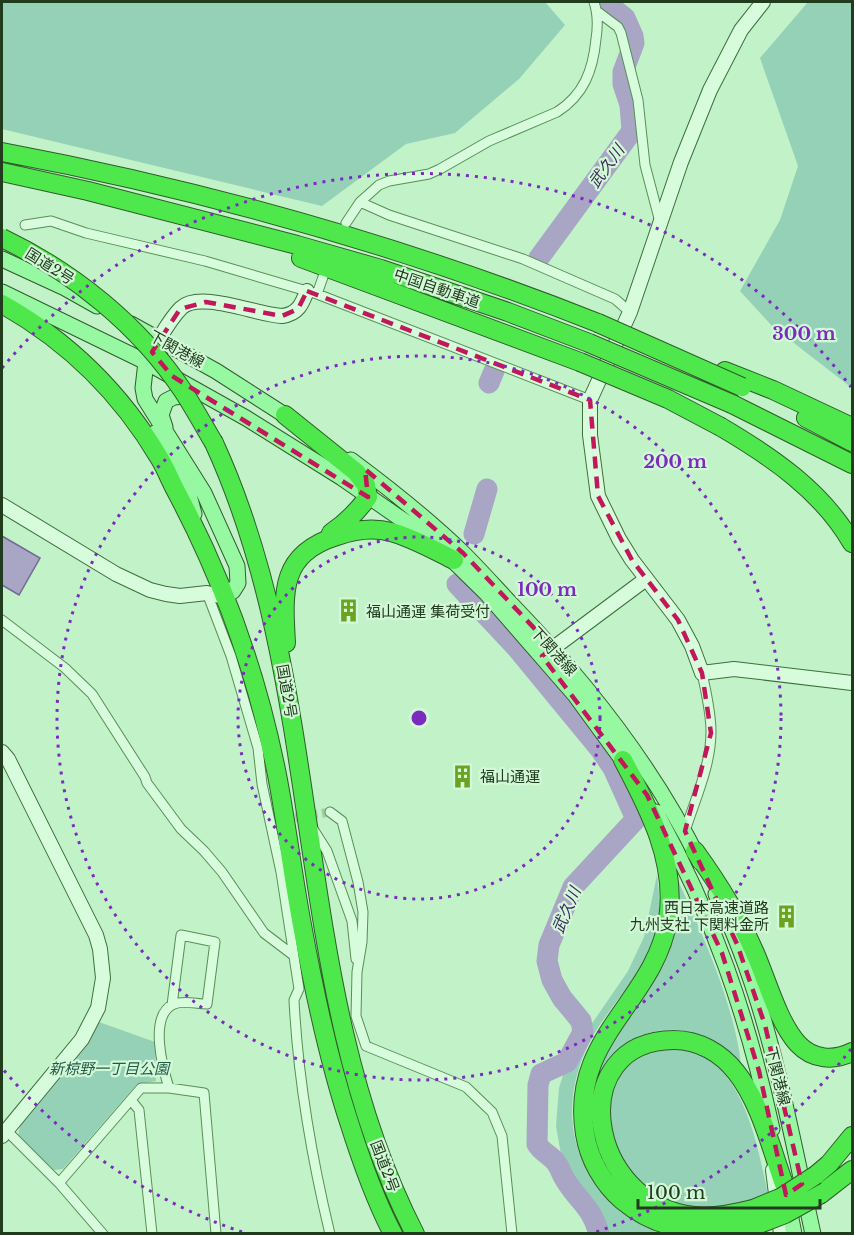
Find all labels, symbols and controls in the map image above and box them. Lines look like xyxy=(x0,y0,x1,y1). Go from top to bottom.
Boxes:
water label: 武久川 xyxy=(584,139,629,191)
street label: 国道2号 xyxy=(22,244,78,288)
street label: 中国自動車道 xyxy=(391,264,483,312)
text: 300 m xyxy=(772,323,836,345)
street label: 下関港線 xyxy=(146,326,208,372)
text: 200 m xyxy=(643,451,707,473)
text: 100 m xyxy=(517,579,577,601)
building icon: 福山通運 集荷受付 xyxy=(335,598,361,624)
place label: 福山通運 集荷受付 xyxy=(366,602,490,621)
street label: 下関港線 xyxy=(527,622,581,680)
street label: 国道2号 xyxy=(273,663,301,719)
centre of rings xyxy=(409,708,429,728)
building icon: 福山通運 xyxy=(449,763,475,789)
place label: 福山通運 xyxy=(480,767,540,786)
water label: 武久川 xyxy=(547,882,585,936)
place label: 西日本高速道路 九州支社 下関料金所 xyxy=(630,898,769,934)
building icon: 西日本高速道路 九州支社 下関料金所 xyxy=(774,903,800,929)
street label: 下関港線 xyxy=(762,1045,794,1107)
park label: 新椋野一丁目公園 xyxy=(49,1059,171,1078)
street label: 国道2号 xyxy=(366,1137,404,1195)
scale bar xyxy=(638,1172,820,1210)
text: 100 m xyxy=(647,1182,705,1204)

